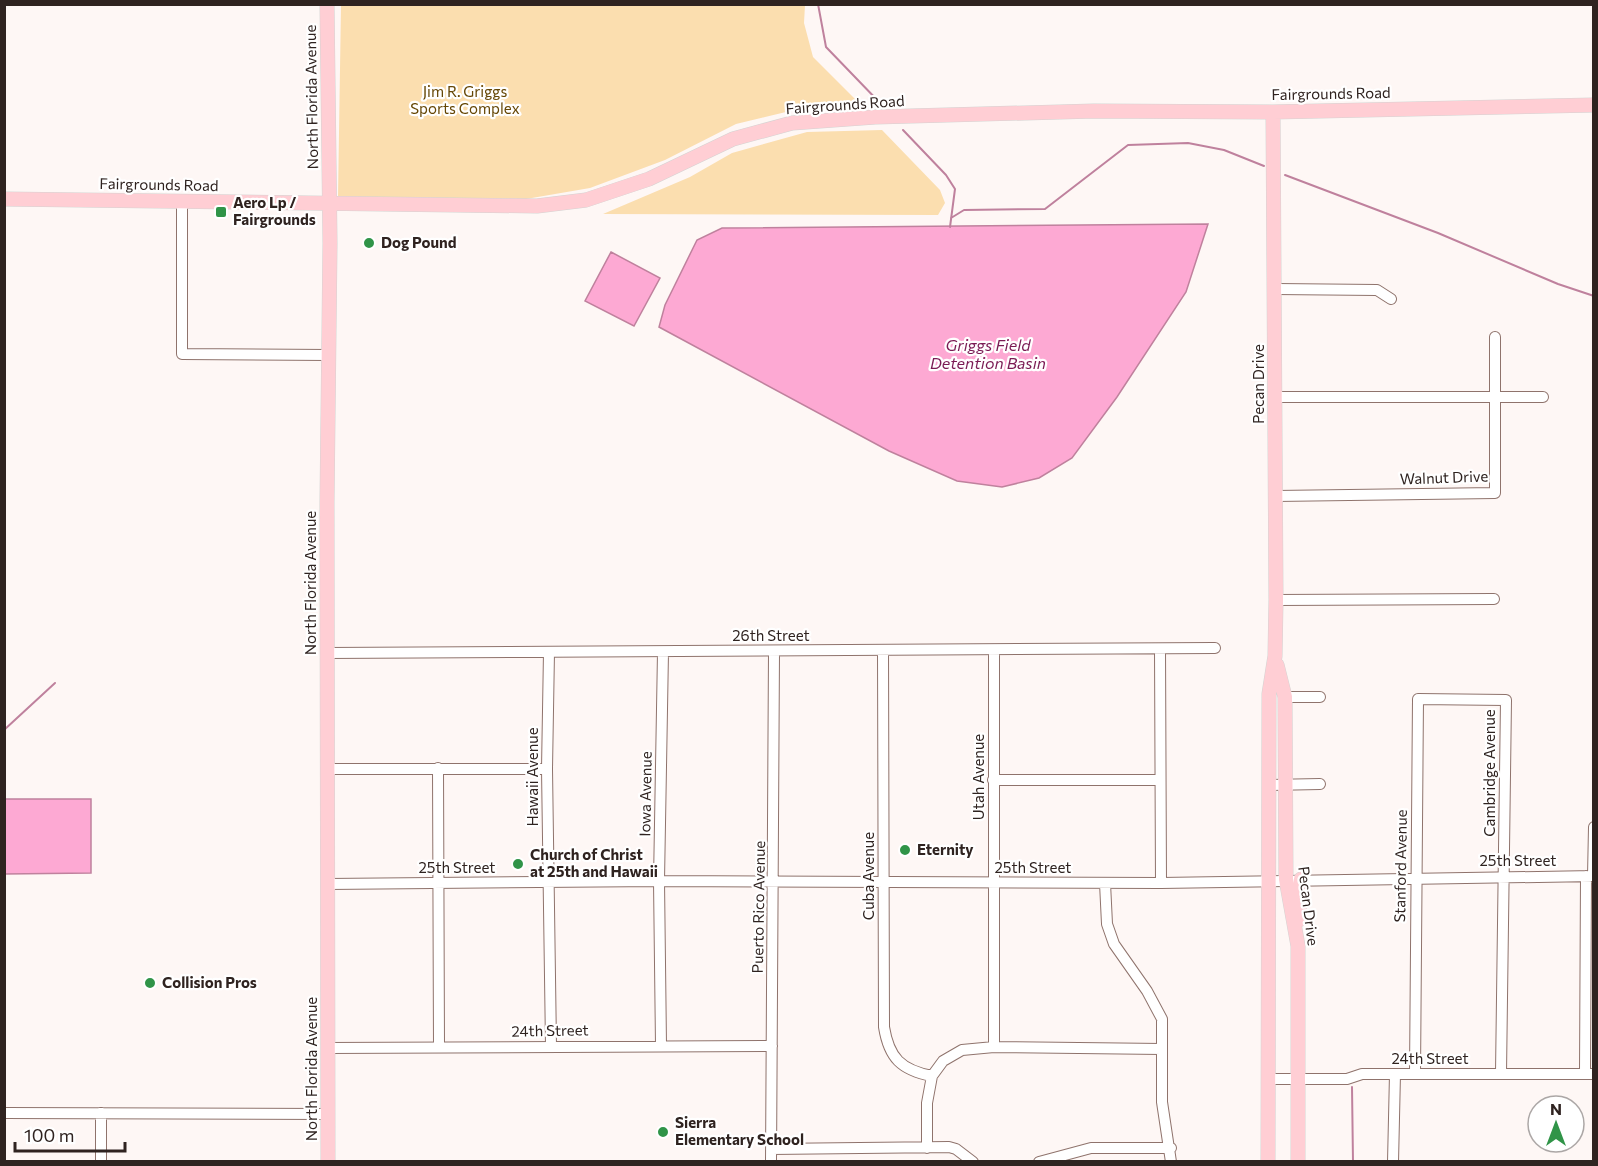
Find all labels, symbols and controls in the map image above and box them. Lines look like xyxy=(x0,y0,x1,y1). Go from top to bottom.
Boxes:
street label: North Florida Avenue xyxy=(301,25,321,169)
park label: Jim R. Griggs Sports Complex xyxy=(410,82,520,117)
street label: Fairgrounds Road xyxy=(1271,83,1391,103)
street label: Fairgrounds Road xyxy=(785,91,905,117)
street label: Fairgrounds Road xyxy=(99,174,219,194)
place label: Aero Lp / Fairgrounds xyxy=(233,193,316,228)
marker: Aero Lp / Fairgrounds xyxy=(214,205,228,219)
place label: Dog Pound xyxy=(381,233,457,251)
marker: Dog Pound xyxy=(362,236,376,250)
water label: Griggs Field Detention Basin xyxy=(930,335,1046,372)
street label: Pecan Drive xyxy=(1249,344,1267,424)
street label: Walnut Drive xyxy=(1399,466,1489,488)
street label: North Florida Avenue xyxy=(301,511,319,655)
street label: 26th Street xyxy=(732,626,810,644)
street label: Cambridge Avenue xyxy=(1480,709,1498,837)
street label: Hawaii Avenue xyxy=(523,727,541,827)
street label: Utah Avenue xyxy=(969,734,987,820)
street label: Iowa Avenue xyxy=(635,751,655,837)
street label: Stanford Avenue xyxy=(1390,809,1410,923)
street label: Cuba Avenue xyxy=(859,832,877,920)
street label: Puerto Rico Avenue xyxy=(748,840,768,973)
place label: Eternity xyxy=(917,840,974,858)
marker: Eternity xyxy=(898,843,912,857)
place label: Church of Christ at 25th and Hawaii xyxy=(530,845,658,880)
street label: 25th Street xyxy=(1480,851,1556,869)
marker: Church of Christ at 25th and Hawaii xyxy=(511,857,525,871)
street label: 25th Street xyxy=(419,858,495,876)
street label: 25th Street xyxy=(995,858,1071,876)
street label: Pecan Drive xyxy=(1295,865,1323,947)
place label: Collision Pros xyxy=(162,973,257,991)
marker: Collision Pros xyxy=(143,976,157,990)
street label: North Florida Avenue xyxy=(302,997,320,1141)
street label: 24th Street xyxy=(511,1020,589,1040)
street label: 24th Street xyxy=(1391,1049,1469,1067)
north arrow xyxy=(1526,1094,1586,1154)
text: N xyxy=(1550,1099,1562,1118)
place label: Sierra Elementary School xyxy=(675,1113,804,1148)
scale bar xyxy=(15,1115,124,1153)
text: 100 m xyxy=(24,1124,74,1146)
marker: Sierra Elementary School xyxy=(656,1125,670,1139)

